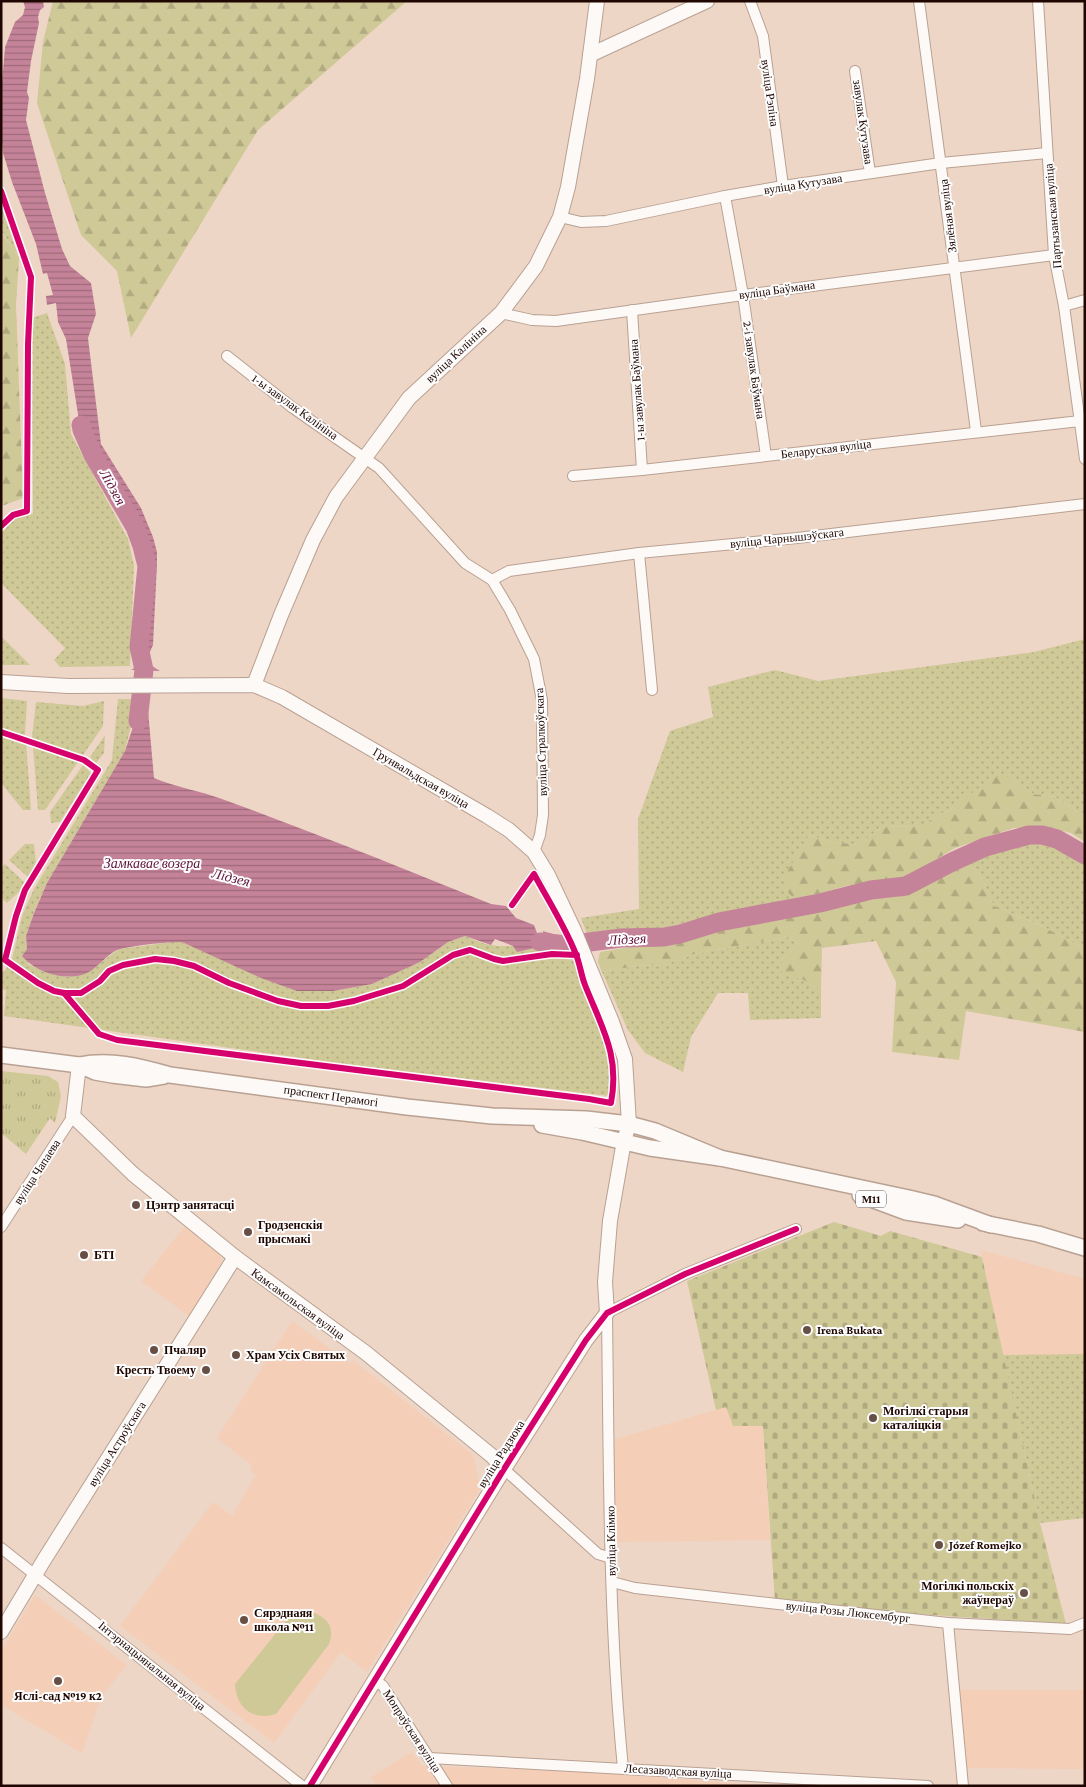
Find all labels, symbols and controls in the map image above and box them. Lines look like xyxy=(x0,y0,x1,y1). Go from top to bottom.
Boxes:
street label: вуліца Рэпіна xyxy=(758,59,782,128)
street label: завулак Кутузава xyxy=(850,79,876,166)
street label: Партызанская вуліца xyxy=(1041,162,1065,269)
street label: вуліца Кутузава xyxy=(763,171,844,197)
street label: Зялёная вуліца xyxy=(936,178,959,254)
street label: вуліца Баўмана xyxy=(738,278,817,302)
street label: 2-і завулак Баўмана xyxy=(740,320,768,420)
street label: вуліца Калініна xyxy=(423,322,490,386)
street label: 1-ы завулак Баўмана xyxy=(626,338,648,441)
street label: 1-ы завулак Калініна xyxy=(249,371,341,443)
street label: Беларуская вуліца xyxy=(780,436,873,462)
water label: Лідзея xyxy=(96,465,129,508)
street label: вуліца Чарнышэўскага xyxy=(729,525,845,551)
street label: вуліца Стралкоўскага xyxy=(532,687,550,796)
street label: Грунвальдская вуліца xyxy=(370,745,472,812)
water label: Замкавае возера xyxy=(104,855,200,871)
water label: Лідзея xyxy=(209,864,252,889)
water label: Лідзея xyxy=(606,930,647,948)
street label: праспект Перамогі xyxy=(283,1082,380,1110)
street label: вуліца Чапаева xyxy=(11,1136,64,1207)
road number: М11 xyxy=(856,1190,886,1208)
place label: Цэнтр занятасці xyxy=(146,1198,235,1212)
marker: Цэнтр занятасці xyxy=(130,1199,142,1211)
place label: Гродзенскія прысмакі xyxy=(258,1218,323,1246)
marker: Гродзенскія прысмакі xyxy=(242,1226,254,1238)
place label: БТІ xyxy=(94,1248,115,1262)
marker: БТІ xyxy=(78,1249,90,1261)
street label: Камсамольская вуліца xyxy=(248,1265,348,1343)
place label: Irena Bukata xyxy=(817,1323,883,1337)
marker: Irena Bukata xyxy=(801,1324,813,1336)
place label: Пчаляр xyxy=(164,1343,206,1357)
marker: Пчаляр xyxy=(148,1344,160,1356)
place label: Храм Усіх Святых xyxy=(246,1348,345,1362)
marker: Храм Усіх Святых xyxy=(230,1349,242,1361)
place label: Кресть Твоему xyxy=(116,1363,196,1377)
marker: Кресть Твоему xyxy=(200,1364,212,1376)
street label: вуліца Астроўскага xyxy=(85,1398,149,1489)
place label: Могілкі старыя каталіцкія xyxy=(883,1404,969,1432)
marker: Могілкі старыя каталіцкія xyxy=(867,1412,879,1424)
street label: вуліца Радзюка xyxy=(475,1417,528,1490)
street label: вуліца Клімко xyxy=(603,1506,619,1576)
place label: Józef Romejko xyxy=(947,1538,1022,1552)
marker: Józef Romejko xyxy=(933,1539,945,1551)
place label: Могілкі польскіх жаўнераў xyxy=(921,1579,1014,1607)
marker: Могілкі польскіх жаўнераў xyxy=(1018,1587,1030,1599)
street label: вуліца Розы Люксембург xyxy=(785,1599,911,1626)
place label: Сярэднаяя школа №11 xyxy=(254,1606,314,1634)
marker: Сярэднаяя школа №11 xyxy=(238,1614,250,1626)
street label: Інтэрнацыянальная вуліца xyxy=(96,1619,209,1714)
marker: Яслі-сад №19 к2 xyxy=(52,1675,64,1687)
street label: Мопраўская вуліца xyxy=(380,1687,444,1776)
place label: Яслі-сад №19 к2 xyxy=(14,1689,102,1703)
street label: Лесазаводская вуліца xyxy=(624,1761,733,1781)

